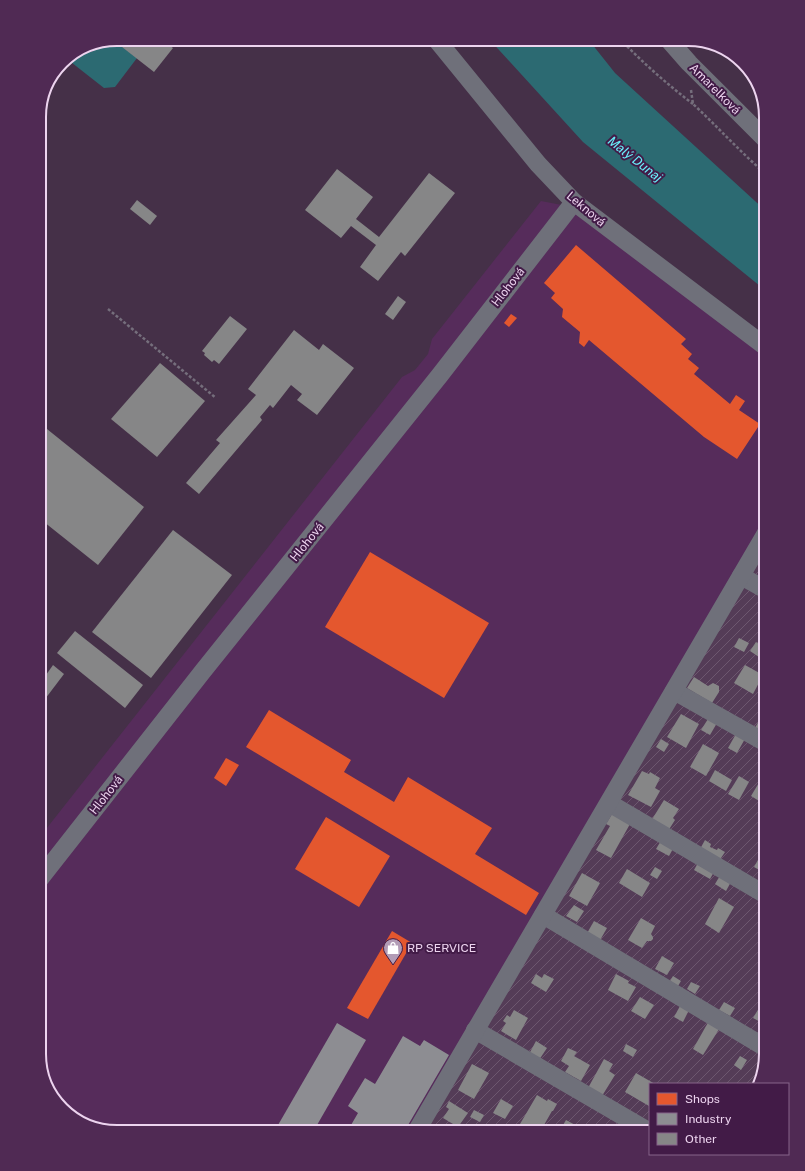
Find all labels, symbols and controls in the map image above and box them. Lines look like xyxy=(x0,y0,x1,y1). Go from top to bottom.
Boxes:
street label: Amarelková xyxy=(687,61,743,117)
water label: Malý Dunaj xyxy=(605,133,666,185)
street label: Leknová xyxy=(564,189,608,229)
street label: Hlohová xyxy=(488,265,528,309)
street label: Hlohová xyxy=(287,520,327,564)
street label: Hlohová xyxy=(86,773,126,817)
shop icon: RP SERVICE xyxy=(382,937,404,965)
place label: RP SERVICE xyxy=(407,941,476,955)
legend xyxy=(649,1083,789,1155)
text: Shops xyxy=(685,1092,720,1106)
text: Industry xyxy=(685,1112,732,1126)
text: Other xyxy=(685,1132,717,1146)

